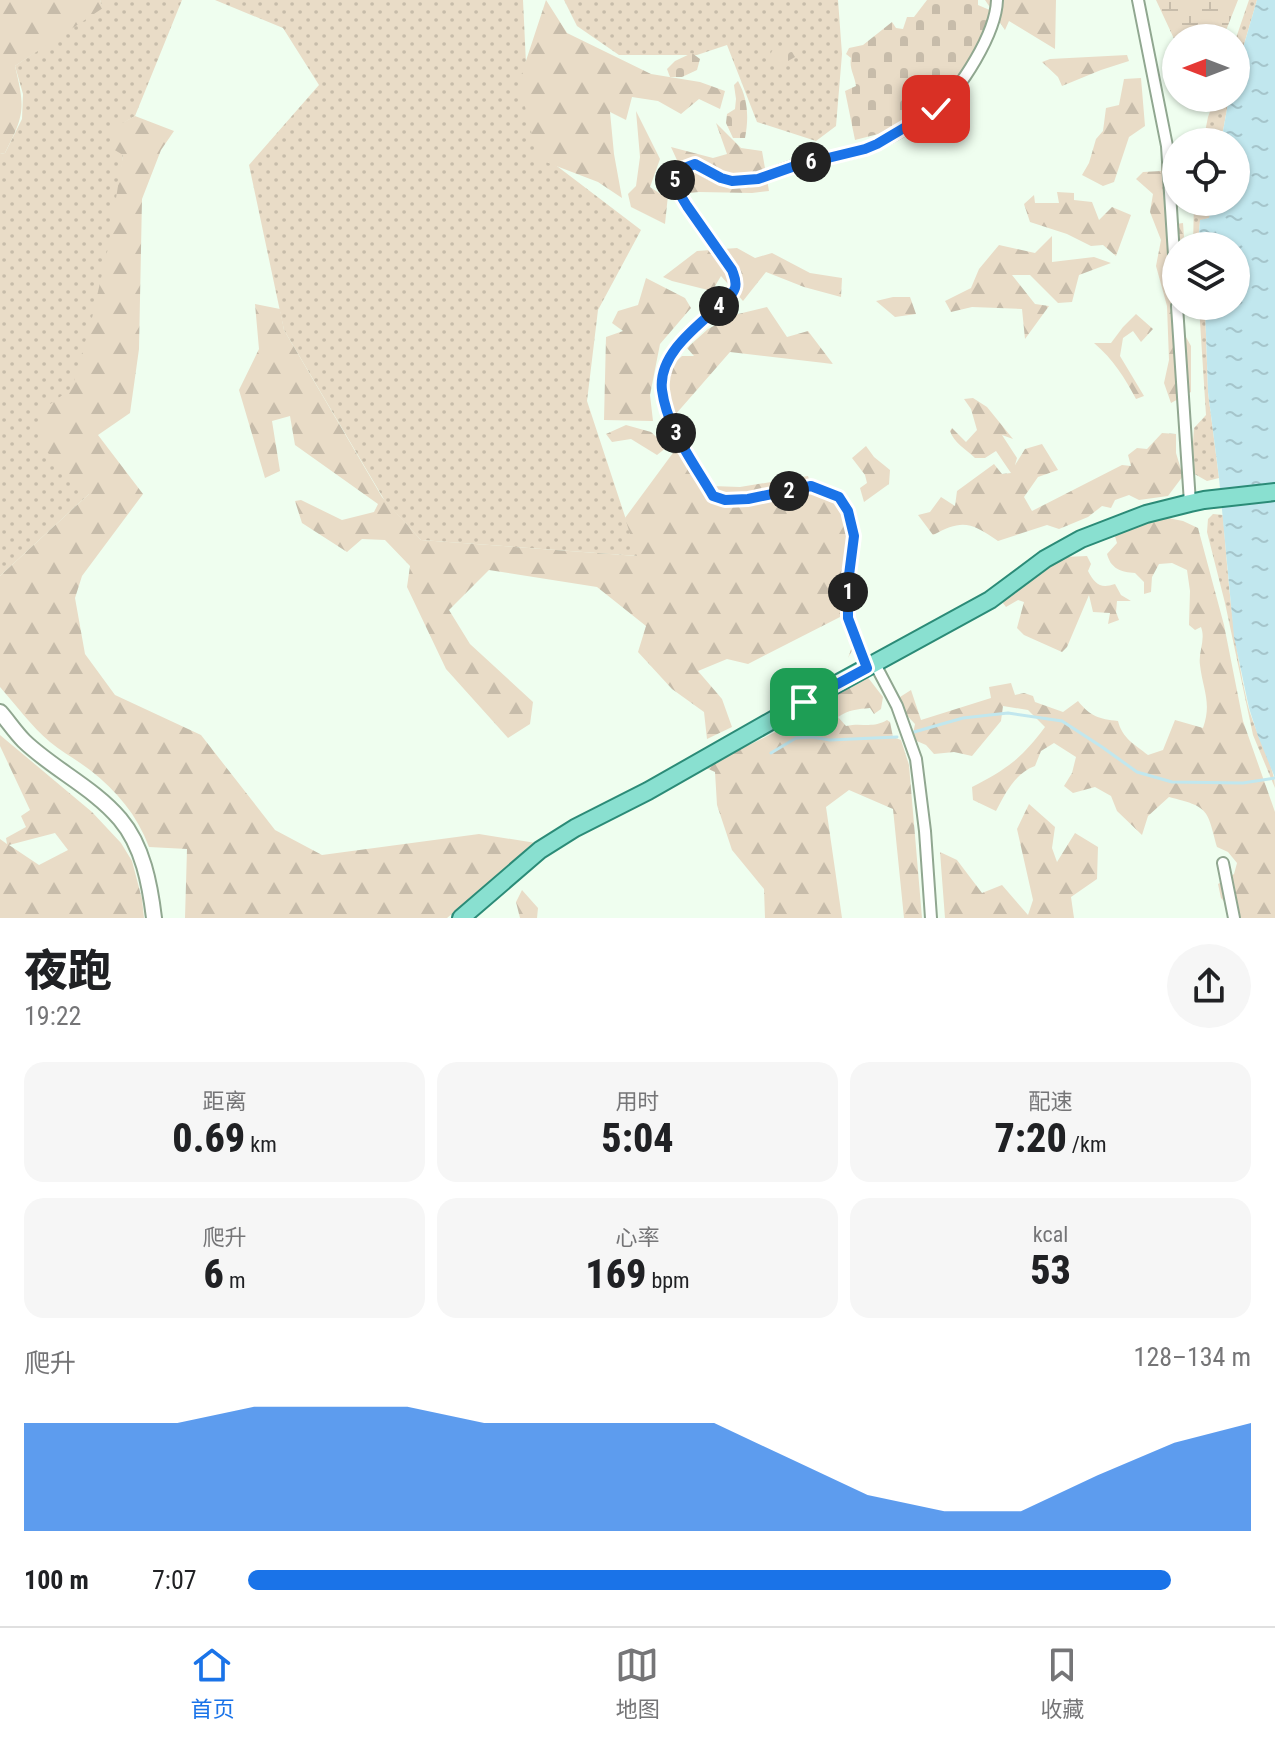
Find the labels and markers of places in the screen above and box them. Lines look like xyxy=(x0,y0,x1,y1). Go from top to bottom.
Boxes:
pin xyxy=(902,75,970,143)
pin: 6 xyxy=(791,142,831,182)
pin: 5 xyxy=(655,160,695,200)
pin: 4 xyxy=(699,286,739,326)
pin: 3 xyxy=(656,413,696,453)
pin: 2 xyxy=(769,471,809,511)
pin: 1 xyxy=(828,572,868,612)
pin xyxy=(770,668,838,736)

